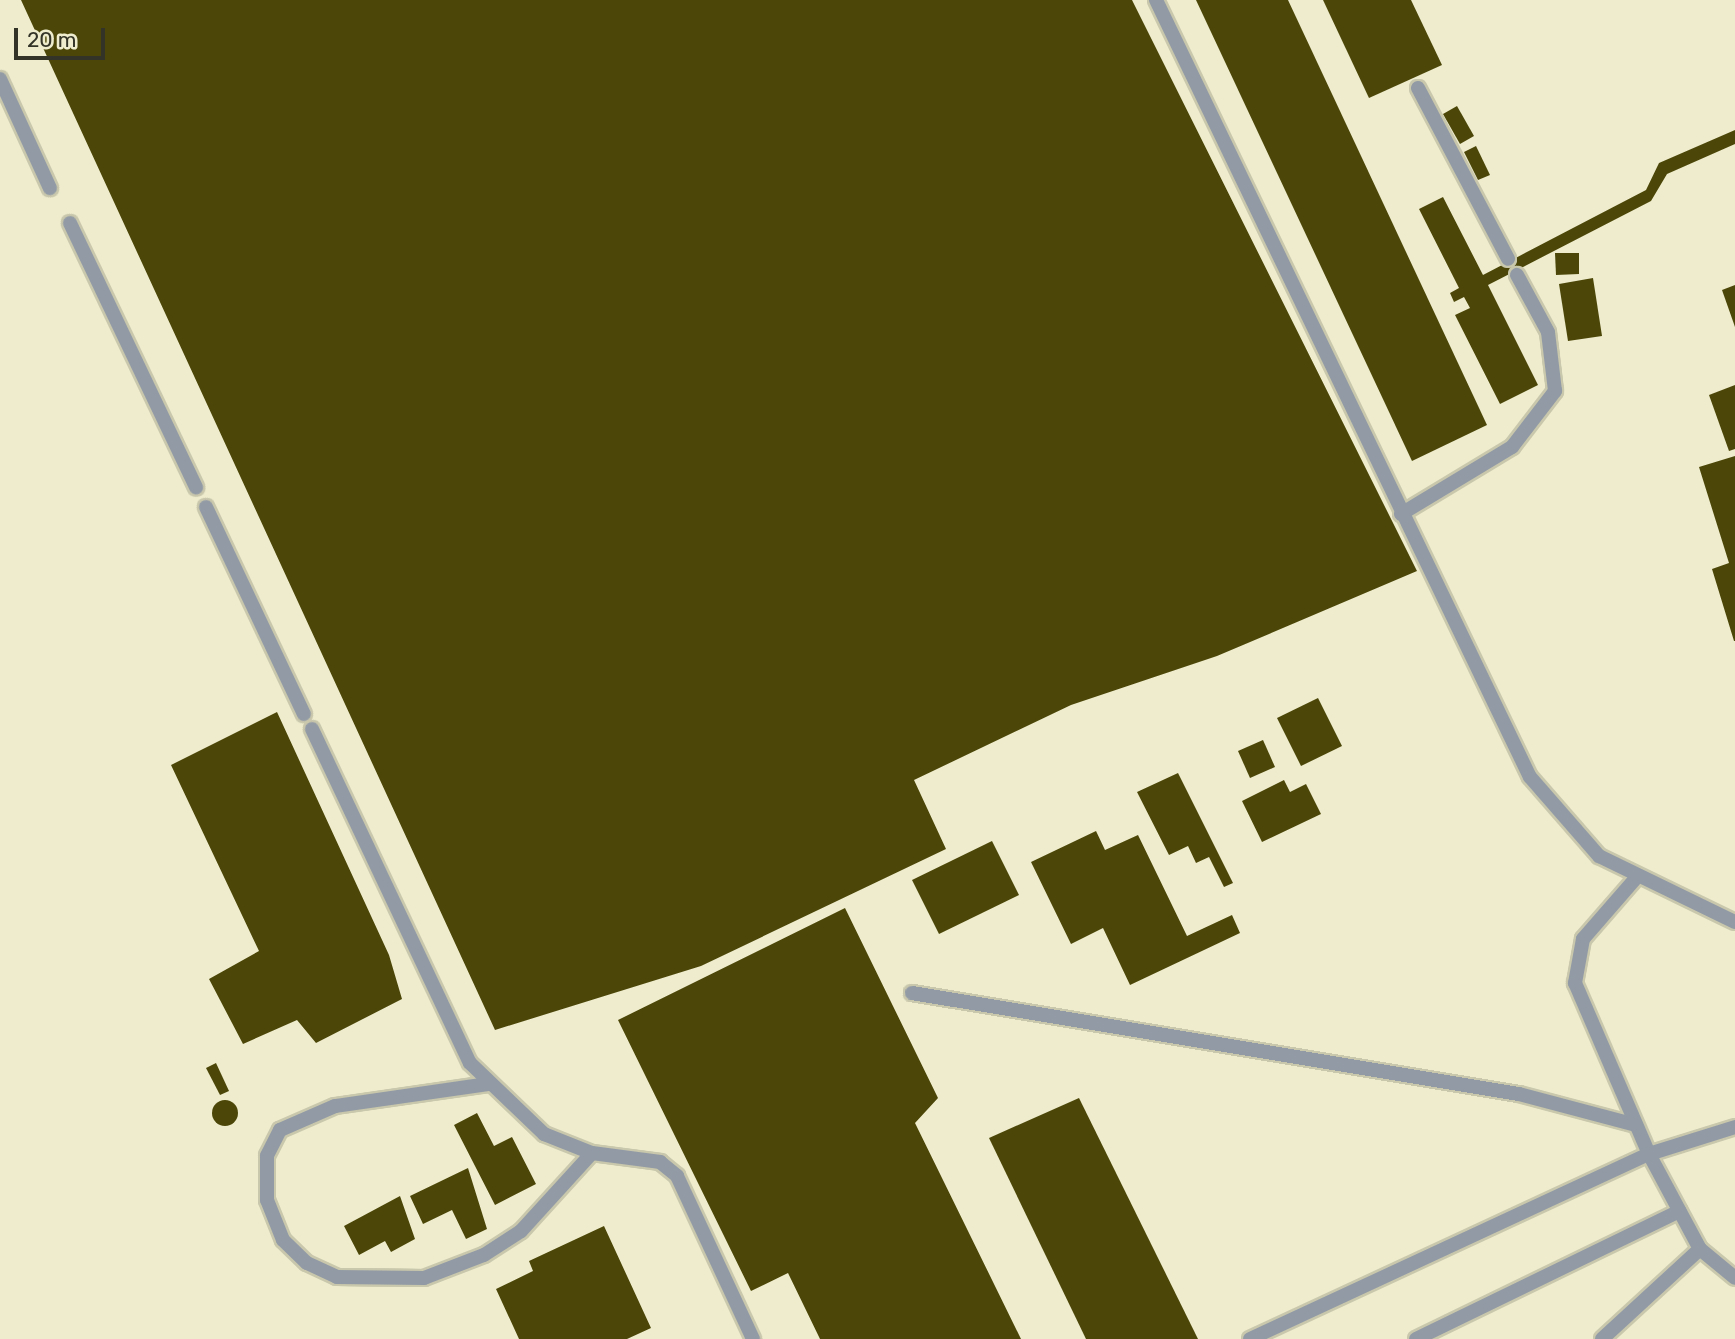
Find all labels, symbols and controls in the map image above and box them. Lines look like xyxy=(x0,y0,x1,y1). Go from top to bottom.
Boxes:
scale bar xyxy=(18,14,108,58)
text: 20 m xyxy=(27,27,76,52)

